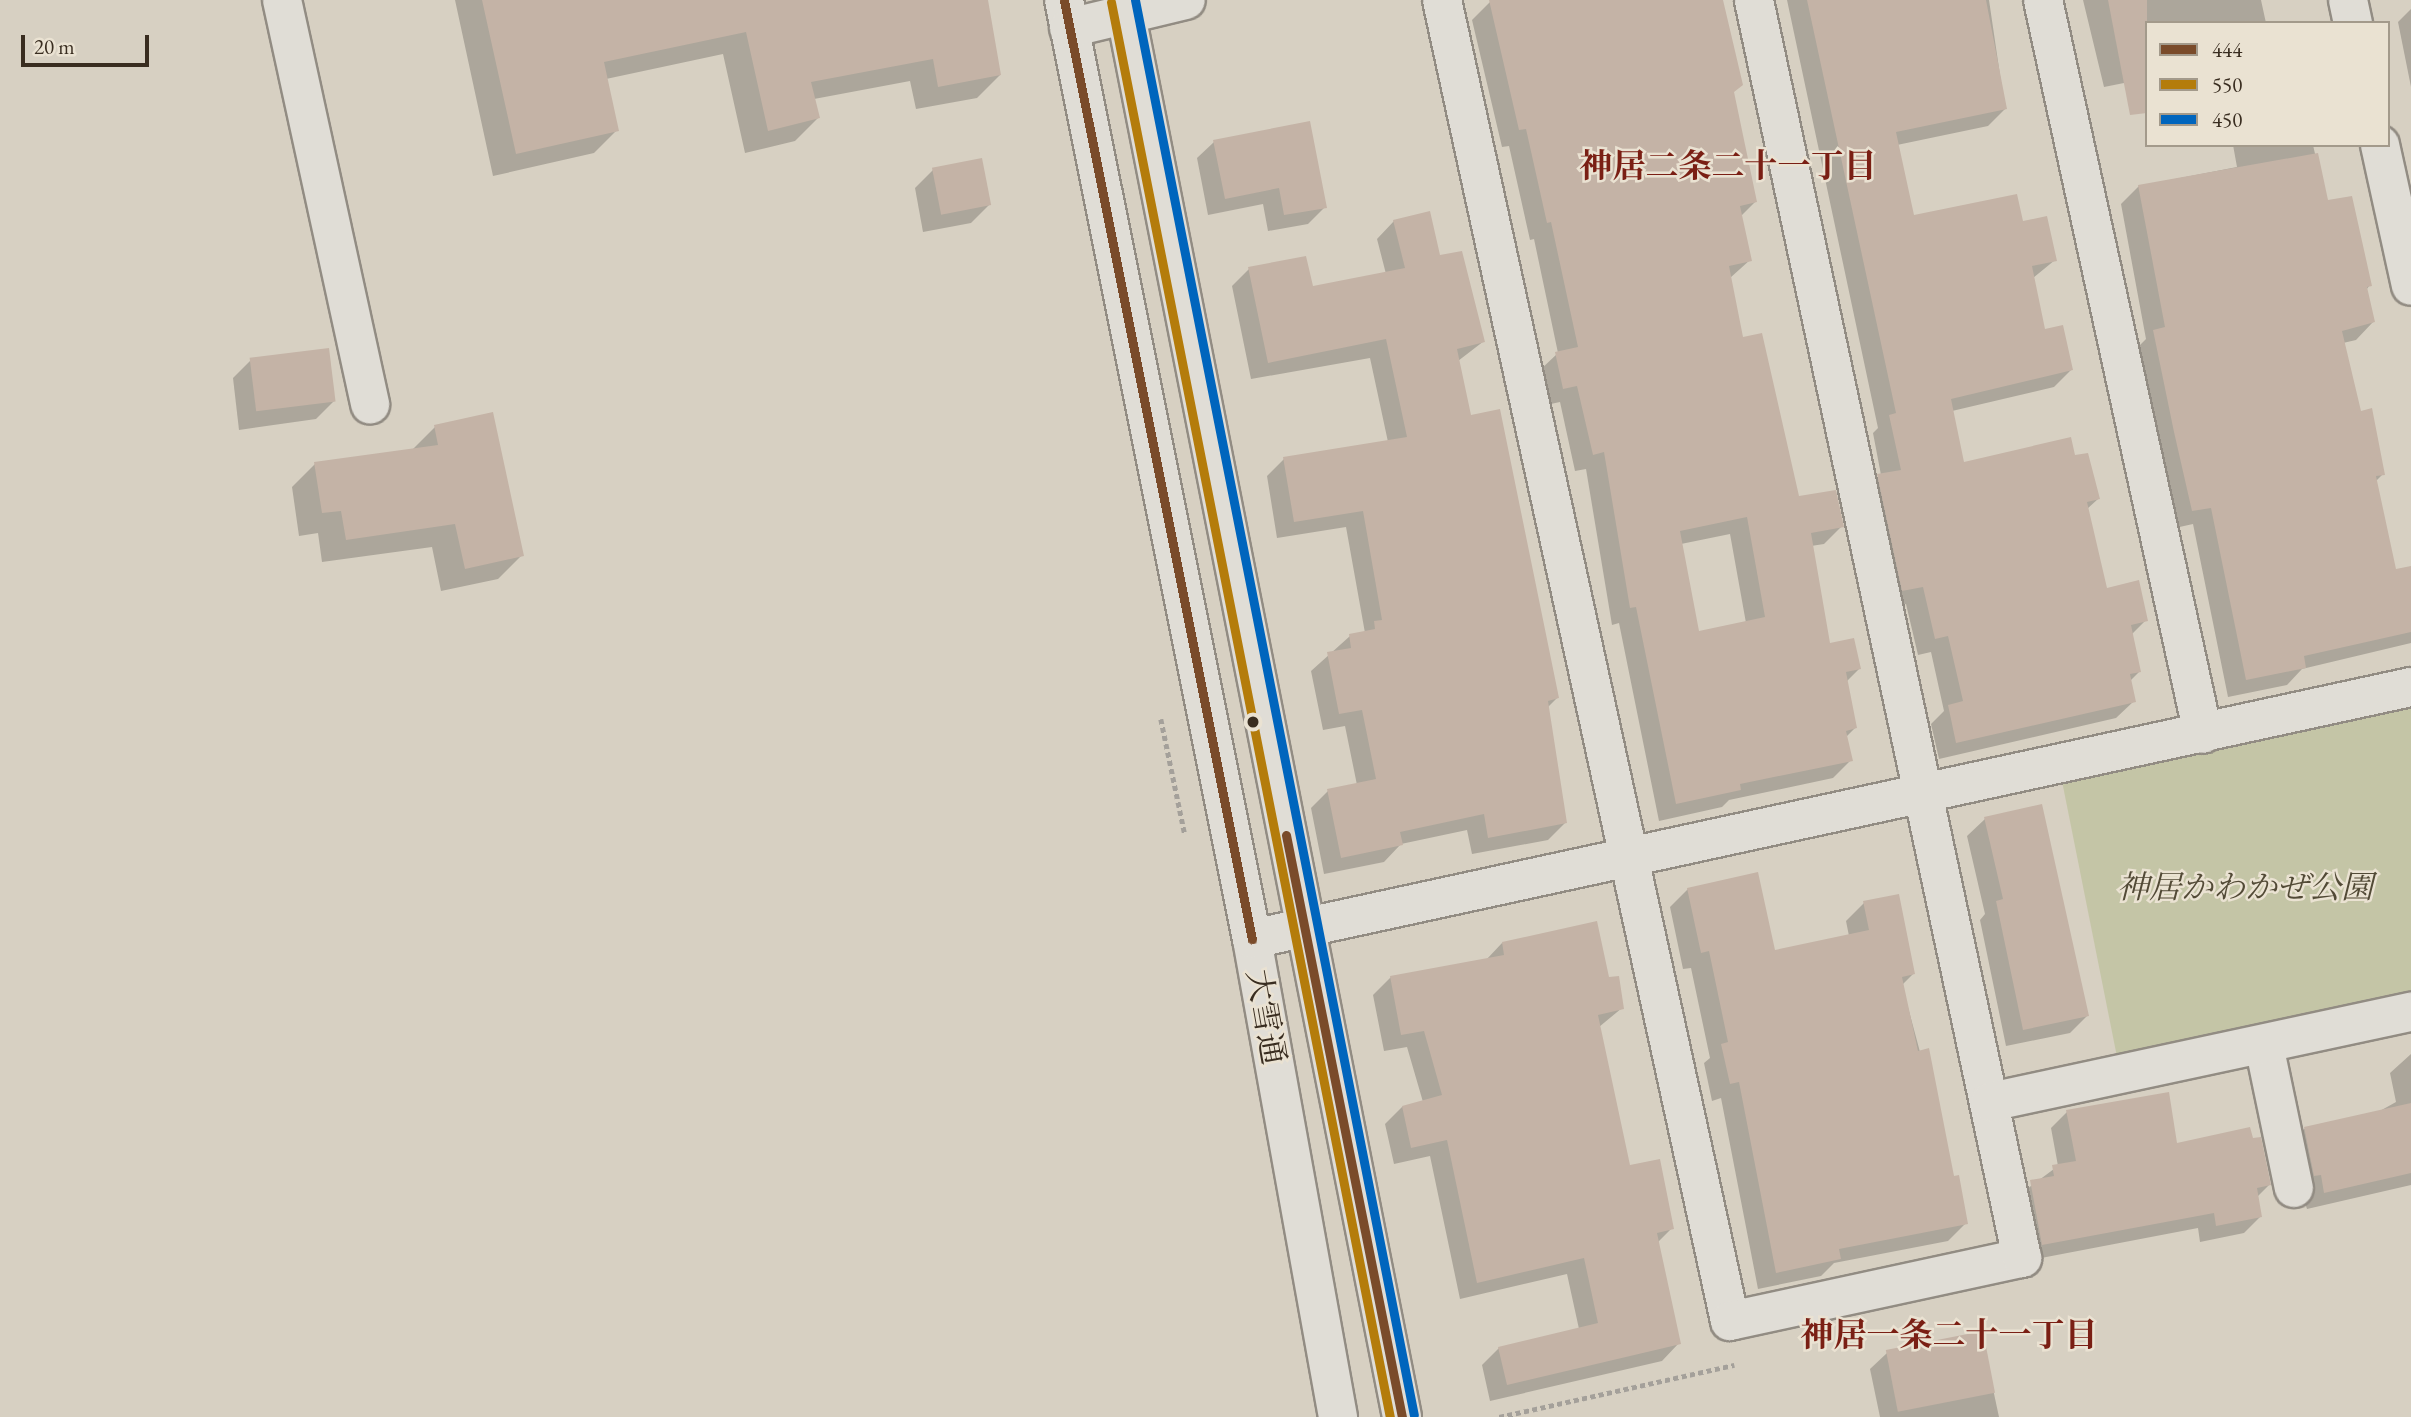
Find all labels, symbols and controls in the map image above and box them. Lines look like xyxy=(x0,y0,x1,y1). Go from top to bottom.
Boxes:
scale bar xyxy=(24,21,152,65)
legend xyxy=(2145,21,2390,147)
text: 20 m xyxy=(34,33,75,60)
text: 444 xyxy=(2212,36,2242,63)
text: 550 xyxy=(2212,71,2242,98)
text: 450 xyxy=(2212,106,2242,133)
district label: 神居二条二十一丁目 xyxy=(1580,146,1876,186)
unlabelled marker xyxy=(1246,715,1260,729)
park label: 神居かわかぜ公園 xyxy=(2117,868,2373,906)
street label: 大雪通 xyxy=(1239,966,1293,1068)
district label: 神居一条二十一丁目 xyxy=(1801,1315,2097,1355)

